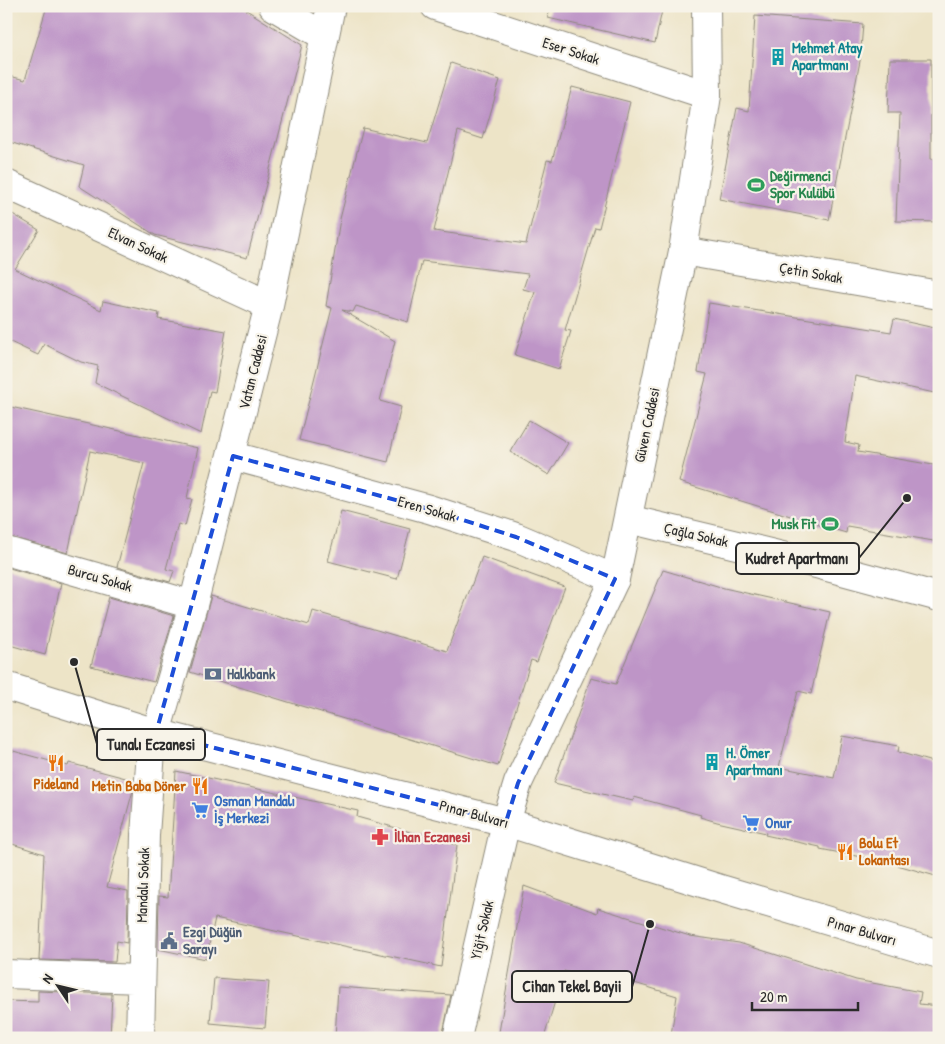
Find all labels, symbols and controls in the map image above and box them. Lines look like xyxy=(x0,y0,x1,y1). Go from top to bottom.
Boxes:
street label: Eser Sokak xyxy=(540,31,602,70)
place label: Mehmet Atay Apartmanı xyxy=(792,37,863,76)
building icon: Mehmet Atay Apartmanı xyxy=(768,47,788,67)
place label: Değirmenci Spor Kulübü xyxy=(770,165,836,204)
sports icon: Değirmenci Spor Kulübü xyxy=(746,175,766,195)
street label: Elvan Sokak xyxy=(105,222,172,268)
street label: Çetin Sokak xyxy=(778,257,845,288)
street label: Vatan Caddesi xyxy=(233,332,272,412)
street label: Güven Caddesi xyxy=(628,385,665,464)
street label: Eren Sokak xyxy=(395,490,459,527)
place label: Musk Fit xyxy=(771,513,817,534)
sports icon: Musk Fit xyxy=(820,514,840,534)
street label: Çağla Sokak xyxy=(662,517,730,552)
callout: Kudret Apartmanı xyxy=(736,543,859,574)
text: Kudret Apartmanı xyxy=(745,547,849,570)
street label: Burcu Sokak xyxy=(66,558,135,597)
place label: Halkbank xyxy=(227,663,276,684)
bank icon: Halkbank xyxy=(203,664,223,684)
callout: Tunalı Eczanesi xyxy=(97,729,205,760)
text: Tunalı Eczanesi xyxy=(106,733,195,755)
place label: H. Ömer Apartmanı xyxy=(726,742,783,781)
building icon: H. Ömer Apartmanı xyxy=(702,752,722,772)
restaurant icon: Pideland xyxy=(46,753,66,773)
place label: Pideland xyxy=(34,773,79,794)
place label: Metin Baba Döner xyxy=(92,775,186,796)
restaurant icon: Metin Baba Döner xyxy=(190,776,210,796)
place label: Osman Mandalı İş Merkezi xyxy=(214,790,295,828)
street label: Pınar Bulvarı xyxy=(437,794,511,833)
supermarket icon: Osman Mandalı İş Merkezi xyxy=(190,800,210,820)
place label: Onur xyxy=(765,812,792,833)
supermarket icon: Onur xyxy=(741,813,761,833)
place label: İlhan Eczanesi xyxy=(394,826,471,847)
pharmacy icon: İlhan Eczanesi xyxy=(370,827,390,847)
place label: Bolu Et Lokantası xyxy=(859,832,910,870)
restaurant icon: Bolu Et Lokantası xyxy=(835,842,855,862)
street label: Mandalı Sokak xyxy=(131,847,154,923)
street label: Yiğit Sokak xyxy=(465,898,498,961)
street label: Pınar Bulvarı xyxy=(825,911,899,950)
place label: Ezgi Düğün Sarayı xyxy=(183,921,242,960)
public building icon: Ezgi Düğün Sarayı xyxy=(159,931,179,951)
north arrow xyxy=(32,962,82,1012)
text: N xyxy=(37,969,57,987)
callout: Cihan Tekel Bayii xyxy=(512,971,632,1002)
text: Cihan Tekel Bayii xyxy=(522,975,622,998)
scale bar xyxy=(752,979,859,1011)
text: 20 m xyxy=(760,986,787,1007)

